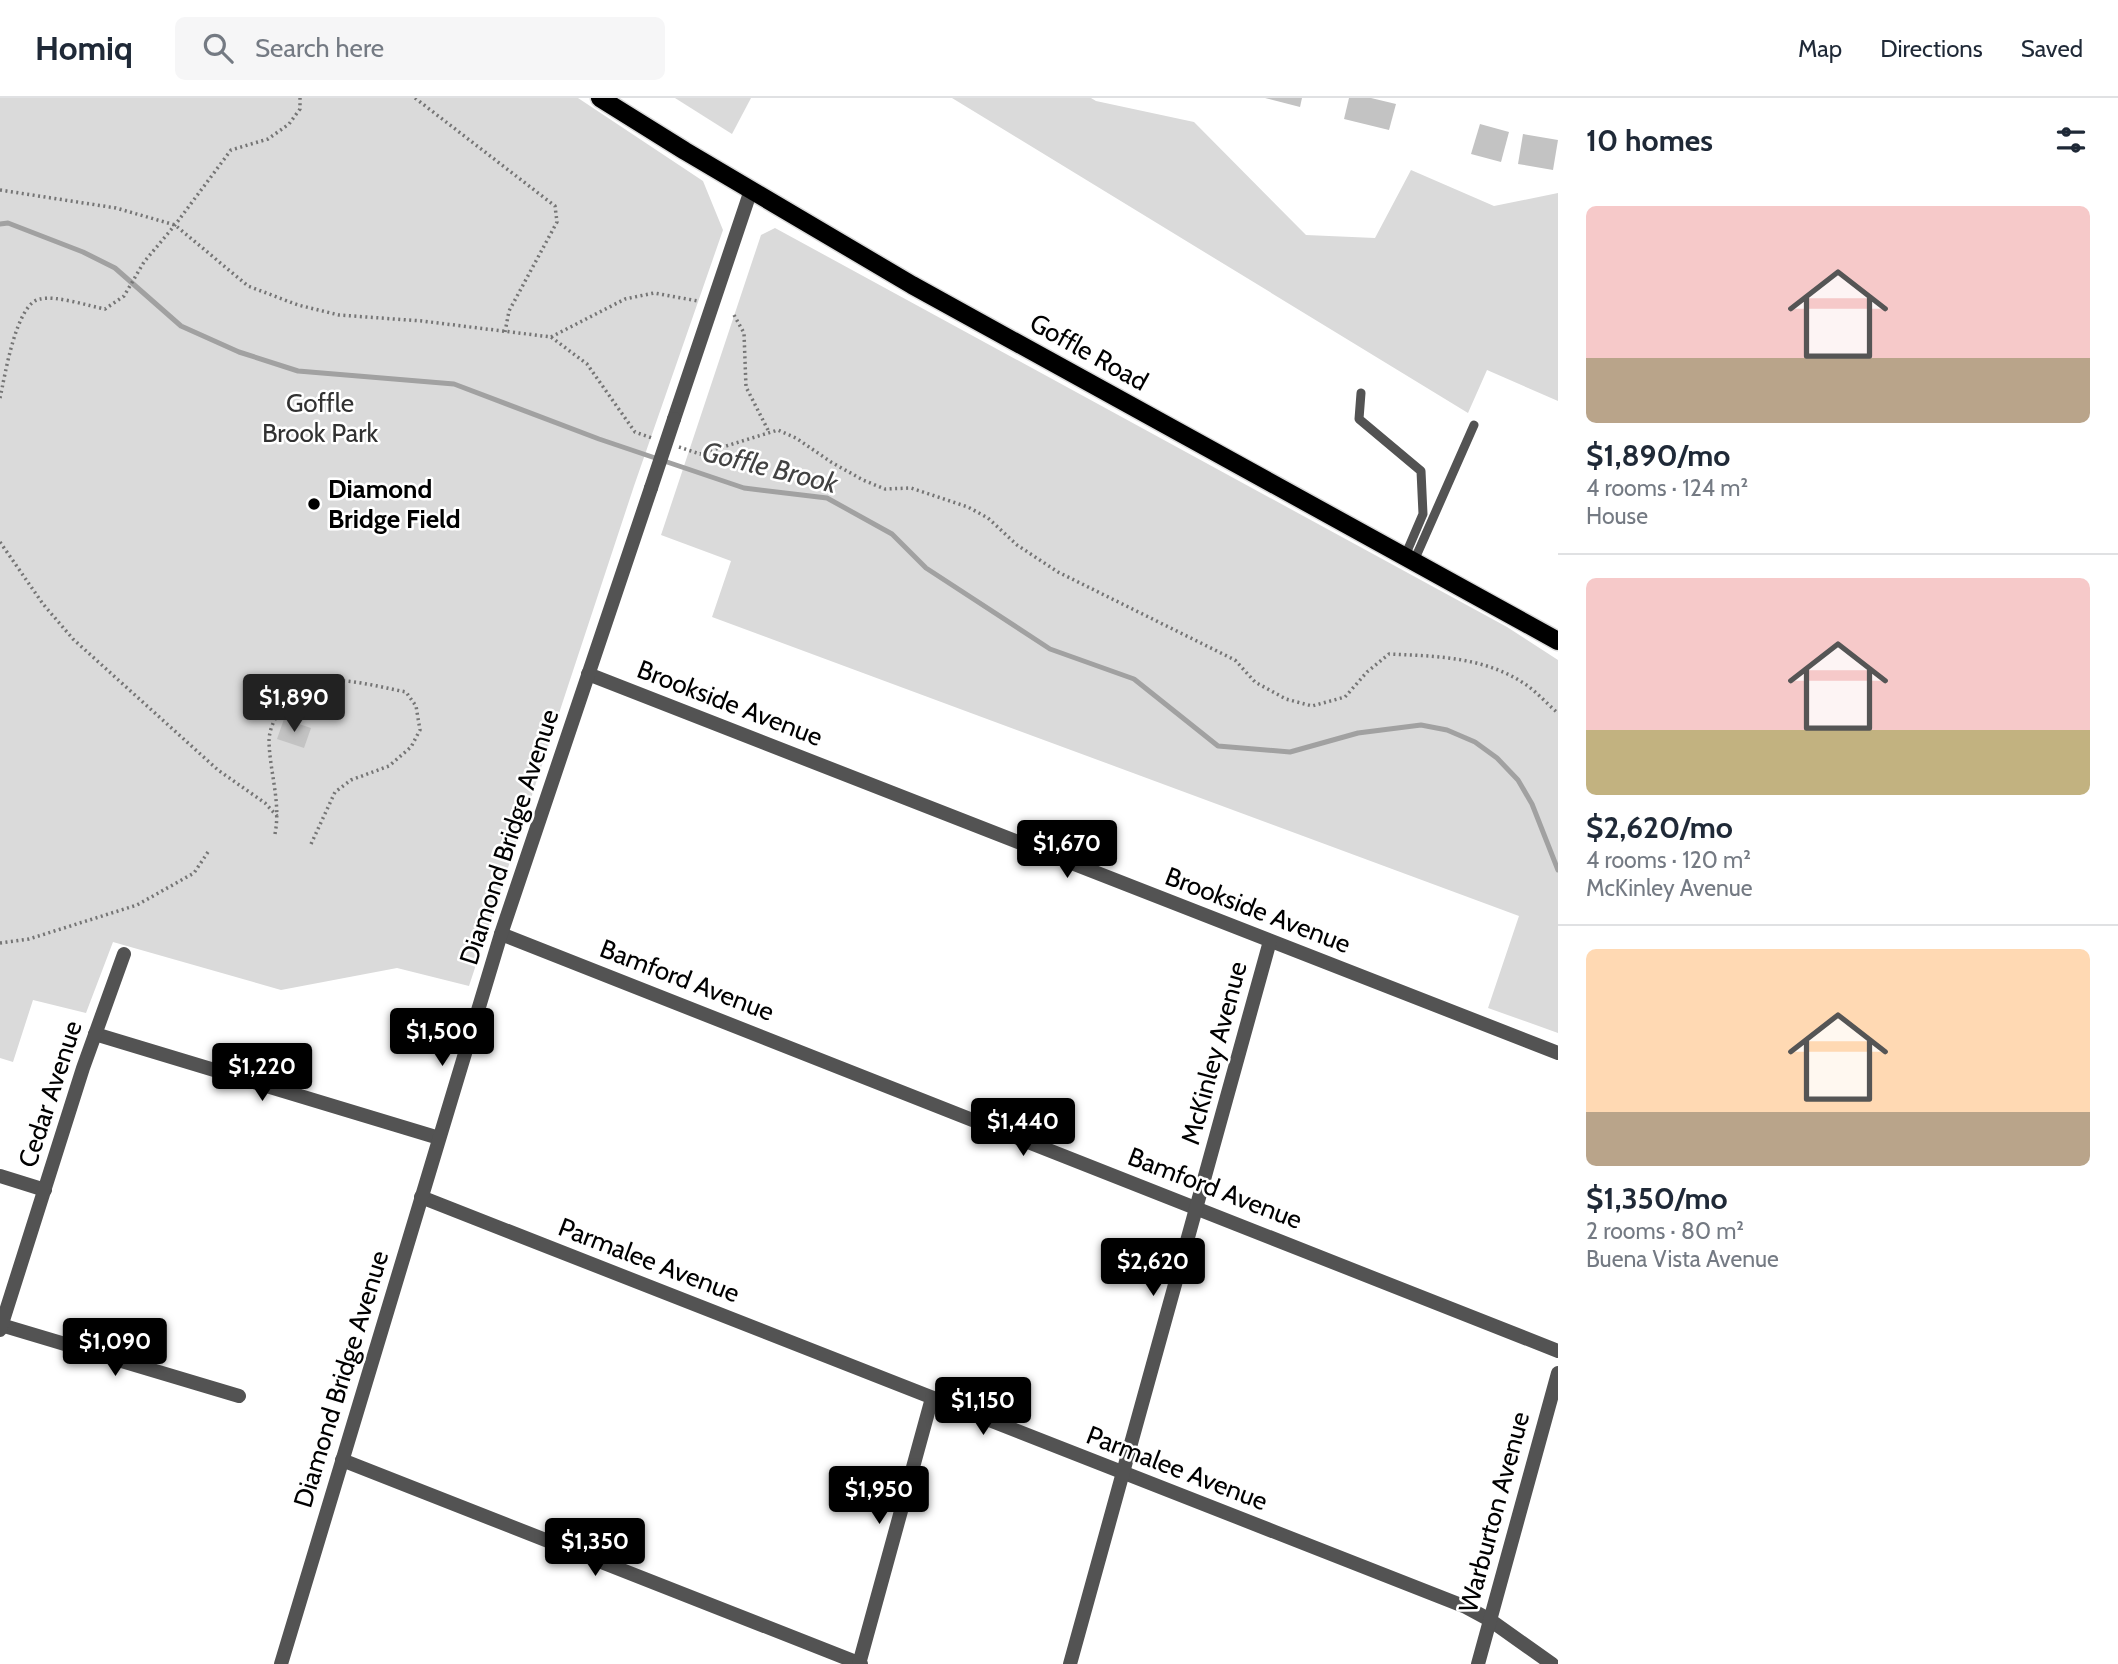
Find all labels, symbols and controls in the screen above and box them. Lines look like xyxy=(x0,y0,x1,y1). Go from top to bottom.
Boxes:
search box xyxy=(175,17,665,80)
text: Homiq xyxy=(35,28,133,68)
icon: search xyxy=(199,29,237,67)
text: Search here xyxy=(255,32,384,64)
text: Map xyxy=(1798,34,1842,63)
text: Directions xyxy=(1880,34,1983,63)
text: Saved xyxy=(2021,34,2083,63)
icon: filters xyxy=(2052,121,2090,159)
text: 10 homes xyxy=(1586,122,1713,159)
icon: home xyxy=(1775,251,1901,377)
street label: Goffle Road xyxy=(1024,306,1154,398)
park label: Goffle Brook Park xyxy=(262,387,378,449)
water label: Goffle Brook xyxy=(699,434,842,500)
text: $1,890/mo xyxy=(1586,437,1730,474)
place label: Diamond Bridge Field xyxy=(328,473,461,535)
text: 4 rooms · 124 m² xyxy=(1586,474,1748,502)
marker: Diamond Bridge Field xyxy=(306,496,322,512)
text: House xyxy=(1586,502,1648,530)
icon: home xyxy=(1775,623,1901,749)
street label: Brookside Avenue xyxy=(633,653,827,753)
pin: $1,890 xyxy=(237,674,351,734)
text: $1,890 xyxy=(259,683,329,711)
street label: Diamond Bridge Avenue xyxy=(453,705,565,969)
text: $2,620/mo xyxy=(1586,809,1733,846)
pin: $1,670 xyxy=(1010,820,1124,880)
text: $1,670 xyxy=(1033,829,1101,857)
text: 4 rooms · 120 m² xyxy=(1586,846,1751,874)
street label: Brookside Avenue xyxy=(1161,860,1355,960)
text: McKinley Avenue xyxy=(1586,874,1753,902)
street label: Bamford Avenue xyxy=(595,932,779,1028)
street label: McKinley Avenue xyxy=(1174,958,1254,1148)
icon: home xyxy=(1775,994,1901,1120)
pin: $1,500 xyxy=(385,1009,499,1068)
street label: Cedar Avenue xyxy=(11,1017,89,1171)
text: $1,500 xyxy=(406,1017,478,1045)
pin: $1,220 xyxy=(205,1044,319,1103)
text: $1,220 xyxy=(228,1052,296,1080)
pin: $1,440 xyxy=(966,1098,1080,1158)
text: $1,440 xyxy=(987,1107,1059,1135)
street label: Bamford Avenue xyxy=(1123,1140,1307,1236)
text: $1,350/mo xyxy=(1586,1180,1728,1217)
street label: Parmalee Avenue xyxy=(554,1211,744,1309)
text: 2 rooms · 80 m² xyxy=(1586,1217,1744,1245)
pin: $2,620 xyxy=(1096,1238,1210,1298)
text: Buena Vista Avenue xyxy=(1586,1245,1779,1273)
street label: Diamond Bridge Avenue xyxy=(287,1247,395,1511)
text: $2,620 xyxy=(1117,1247,1189,1275)
pin: $1,090 xyxy=(58,1318,172,1378)
text: $1,090 xyxy=(79,1327,151,1355)
pin: $1,150 xyxy=(926,1378,1040,1437)
text: $1,150 xyxy=(951,1386,1015,1414)
street label: Warburton Avenue xyxy=(1452,1408,1536,1616)
street label: Parmalee Avenue xyxy=(1082,1419,1272,1517)
pin: $1,950 xyxy=(822,1466,936,1526)
text: $1,950 xyxy=(845,1475,913,1503)
pin: $1,350 xyxy=(538,1518,652,1578)
text: $1,350 xyxy=(561,1527,629,1555)

